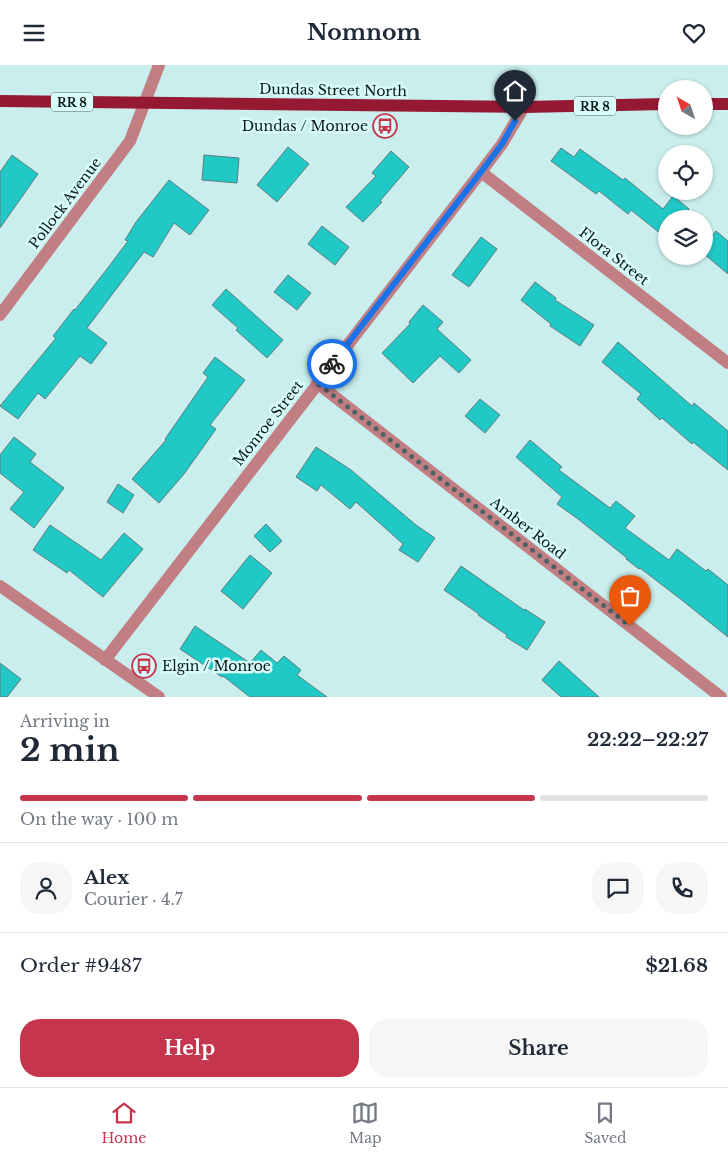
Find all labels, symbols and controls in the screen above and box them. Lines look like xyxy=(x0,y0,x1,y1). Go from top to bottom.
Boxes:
icon: menu xyxy=(20,19,48,47)
text: Nomnom xyxy=(307,19,421,46)
icon: heart xyxy=(680,19,708,47)
pin xyxy=(494,70,536,121)
icon: home xyxy=(501,77,529,105)
street label: Dundas Street North xyxy=(259,80,408,100)
north arrow xyxy=(658,80,712,135)
map controls xyxy=(658,80,713,265)
road number: RR 8 xyxy=(51,93,93,111)
road number: RR 8 xyxy=(574,96,616,115)
bus stop icon: Dundas / Monroe xyxy=(372,113,398,139)
place label: Dundas / Monroe xyxy=(242,117,368,135)
button: locate xyxy=(658,145,713,200)
street label: Pollock Avenue xyxy=(25,154,105,252)
button: layers xyxy=(658,210,713,265)
street label: Flora Street xyxy=(576,223,653,289)
courier xyxy=(307,339,357,389)
icon: bike xyxy=(318,350,346,378)
street label: Monroe Street xyxy=(229,376,307,469)
street label: Amber Road xyxy=(486,492,570,563)
pin xyxy=(609,575,651,626)
icon: bag xyxy=(616,582,644,610)
bus stop icon: Elgin / Monroe xyxy=(131,653,157,679)
place label: Elgin / Monroe xyxy=(162,657,271,675)
text: Arriving in xyxy=(20,711,110,731)
text: 22:22–22:27 xyxy=(587,728,708,751)
text: 2 min xyxy=(20,730,120,770)
text: On the way · 100 m xyxy=(20,809,178,829)
button: person xyxy=(20,862,72,914)
button: chat xyxy=(592,862,644,914)
button: phone xyxy=(656,862,708,914)
text: Alex xyxy=(84,866,129,889)
text: Courier · 4.7 xyxy=(84,889,183,909)
text: Order #9487 xyxy=(20,954,142,977)
text: $21.68 xyxy=(646,954,708,977)
button: Help xyxy=(20,1019,359,1077)
button: Share xyxy=(369,1019,708,1077)
tab: Home xyxy=(101,1099,146,1147)
tab: Map xyxy=(349,1099,382,1147)
tab: Saved xyxy=(584,1099,627,1147)

